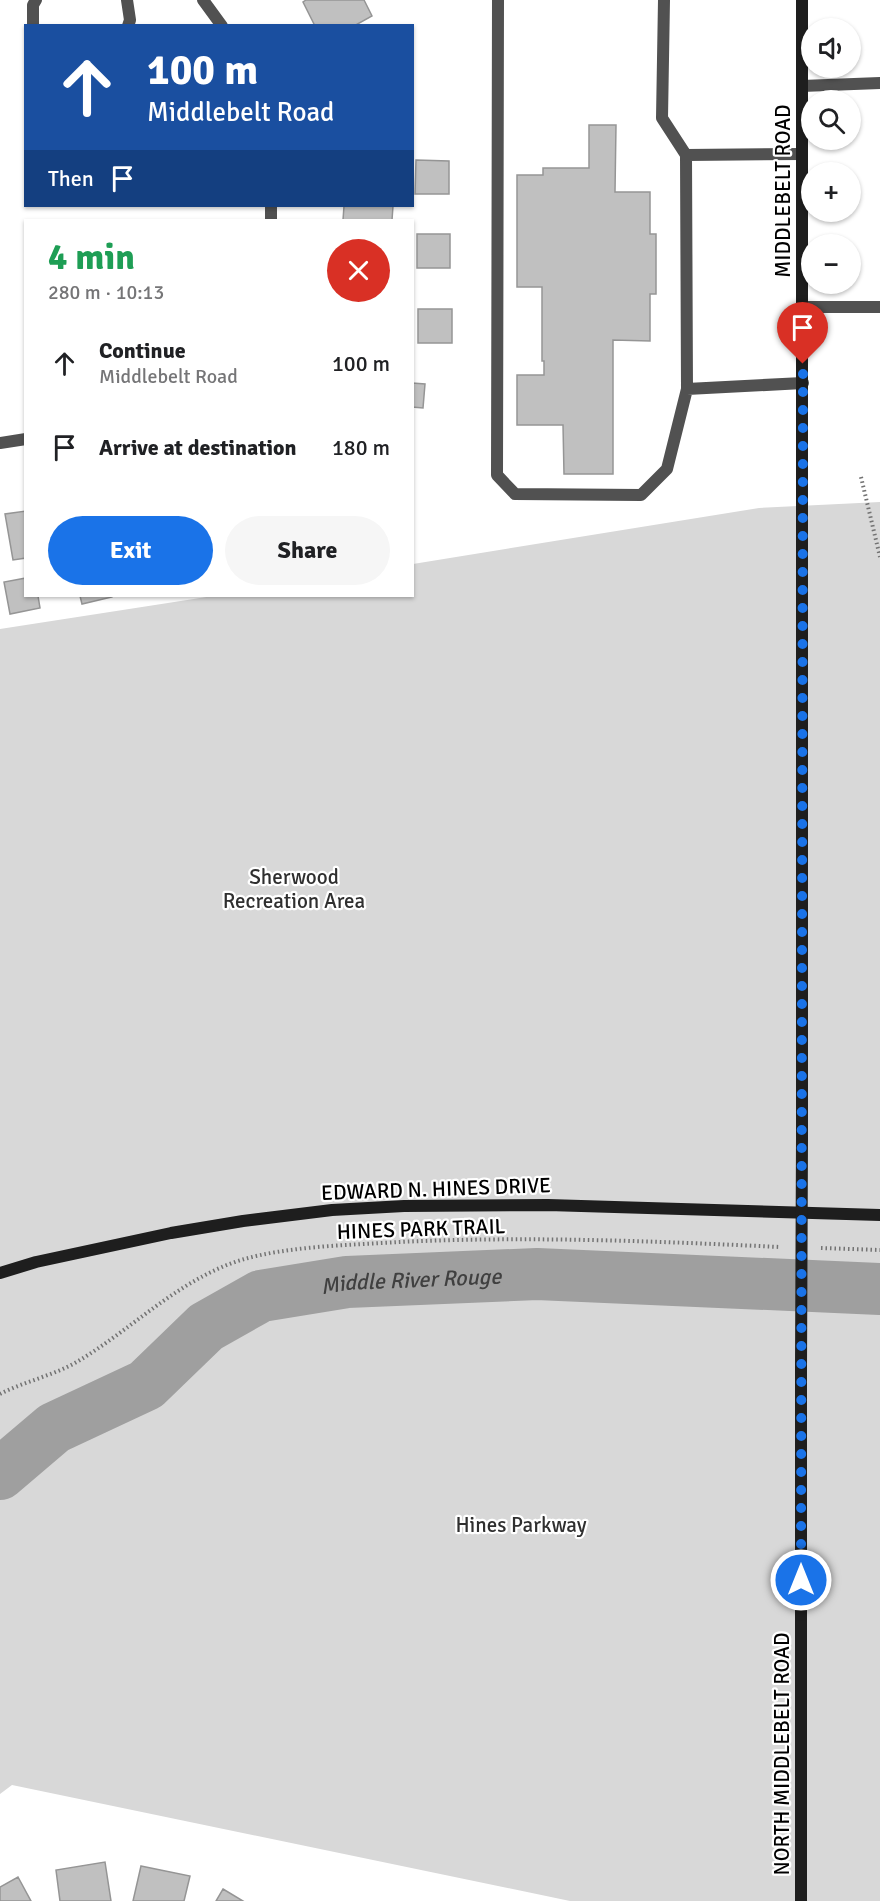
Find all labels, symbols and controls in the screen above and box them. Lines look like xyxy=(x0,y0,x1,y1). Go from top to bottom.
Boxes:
map controls xyxy=(801,18,861,294)
button: sound xyxy=(801,18,861,78)
text: 100 m xyxy=(147,45,258,96)
icon: ahead xyxy=(48,48,126,126)
button: search xyxy=(801,90,861,150)
text: Middlebelt Road xyxy=(147,96,334,129)
street label: MIDDLEBELT ROAD xyxy=(770,104,796,278)
icon: arrive xyxy=(106,162,139,195)
button: + xyxy=(801,162,861,222)
text: Then xyxy=(48,165,94,192)
button: − xyxy=(801,234,861,294)
text: 4 min xyxy=(48,235,135,280)
button: close xyxy=(327,239,390,302)
text: 280 m · 10:13 xyxy=(48,280,164,305)
pin xyxy=(777,302,828,364)
icon: arrive xyxy=(786,311,819,344)
text: Continue xyxy=(99,337,186,364)
icon: ahead xyxy=(48,347,81,380)
text: 100 m xyxy=(332,350,390,377)
text: Middlebelt Road xyxy=(99,364,238,389)
icon: arrive xyxy=(48,431,81,464)
text: Arrive at destination xyxy=(99,434,296,461)
text: 180 m xyxy=(332,434,390,461)
button: Exit xyxy=(48,516,213,585)
button: Share xyxy=(225,516,390,585)
park label: Sherwood Recreation Area xyxy=(223,864,365,914)
street label: EDWARD N. HINES DRIVE xyxy=(321,1172,551,1206)
street label: HINES PARK TRAIL xyxy=(336,1213,506,1245)
water label: Middle River Rouge xyxy=(319,1262,503,1300)
park label: Hines Parkway xyxy=(455,1512,587,1538)
position arrow xyxy=(769,1548,833,1612)
street label: NORTH MIDDLEBELT ROAD xyxy=(769,1632,795,1876)

